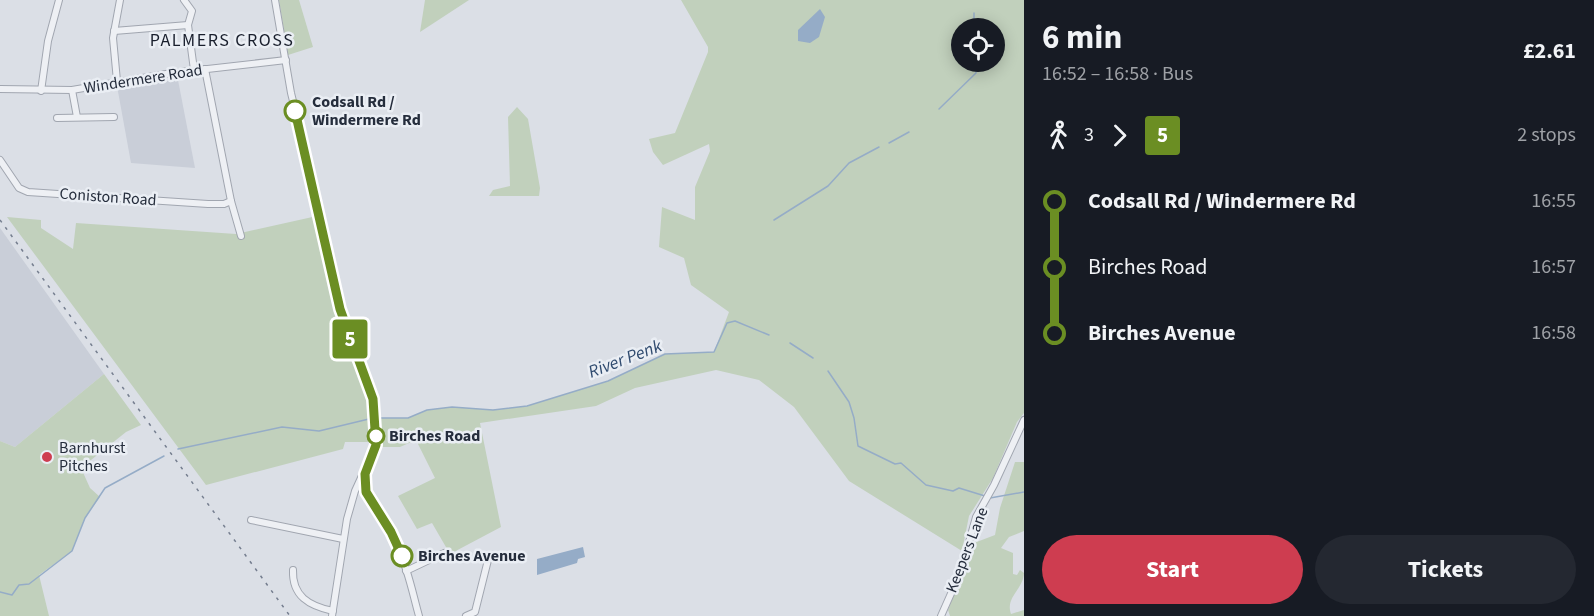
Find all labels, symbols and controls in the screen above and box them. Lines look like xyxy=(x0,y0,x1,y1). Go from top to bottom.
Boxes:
text: 6 min xyxy=(1042,14,1122,61)
map controls xyxy=(951,18,1005,72)
button: locate xyxy=(951,18,1005,72)
district label: PALMERS CROSS xyxy=(150,28,294,53)
text: £2.61 xyxy=(1523,35,1576,67)
street label: Windermere Road xyxy=(82,59,204,99)
text: 16:52 – 16:58 · Bus xyxy=(1042,60,1193,88)
place label: Codsall Rd / Windermere Rd xyxy=(312,91,421,131)
marker: Codsall Rd / Windermere Rd xyxy=(284,100,306,122)
icon: walk xyxy=(1042,119,1075,152)
icon: forward xyxy=(1103,119,1136,152)
text: 5 xyxy=(1157,120,1168,150)
text: 3 xyxy=(1084,121,1094,149)
text: 2 stops xyxy=(1517,121,1576,149)
street label: Coniston Road xyxy=(59,183,157,211)
text: Codsall Rd / Windermere Rd xyxy=(1088,185,1356,217)
text: 16:55 xyxy=(1531,187,1576,215)
text: Birches Road xyxy=(1088,251,1208,283)
text: 16:57 xyxy=(1531,253,1576,281)
text: Birches Avenue xyxy=(1088,317,1236,349)
text: 16:58 xyxy=(1531,319,1576,347)
line badge: 5 xyxy=(330,320,370,358)
text: 5 xyxy=(344,324,356,354)
water label: River Penk xyxy=(585,333,666,384)
place label: Birches Road xyxy=(389,425,480,447)
marker: Birches Road xyxy=(367,427,385,445)
place label: Barnhurst Pitches xyxy=(59,437,126,477)
marker: Barnhurst Pitches xyxy=(40,450,54,464)
street label: Keepers Lane xyxy=(941,504,993,596)
button: Start xyxy=(1042,535,1303,604)
button: Tickets xyxy=(1315,535,1576,604)
marker: Birches Avenue xyxy=(391,545,413,567)
place label: Birches Avenue xyxy=(418,545,525,567)

